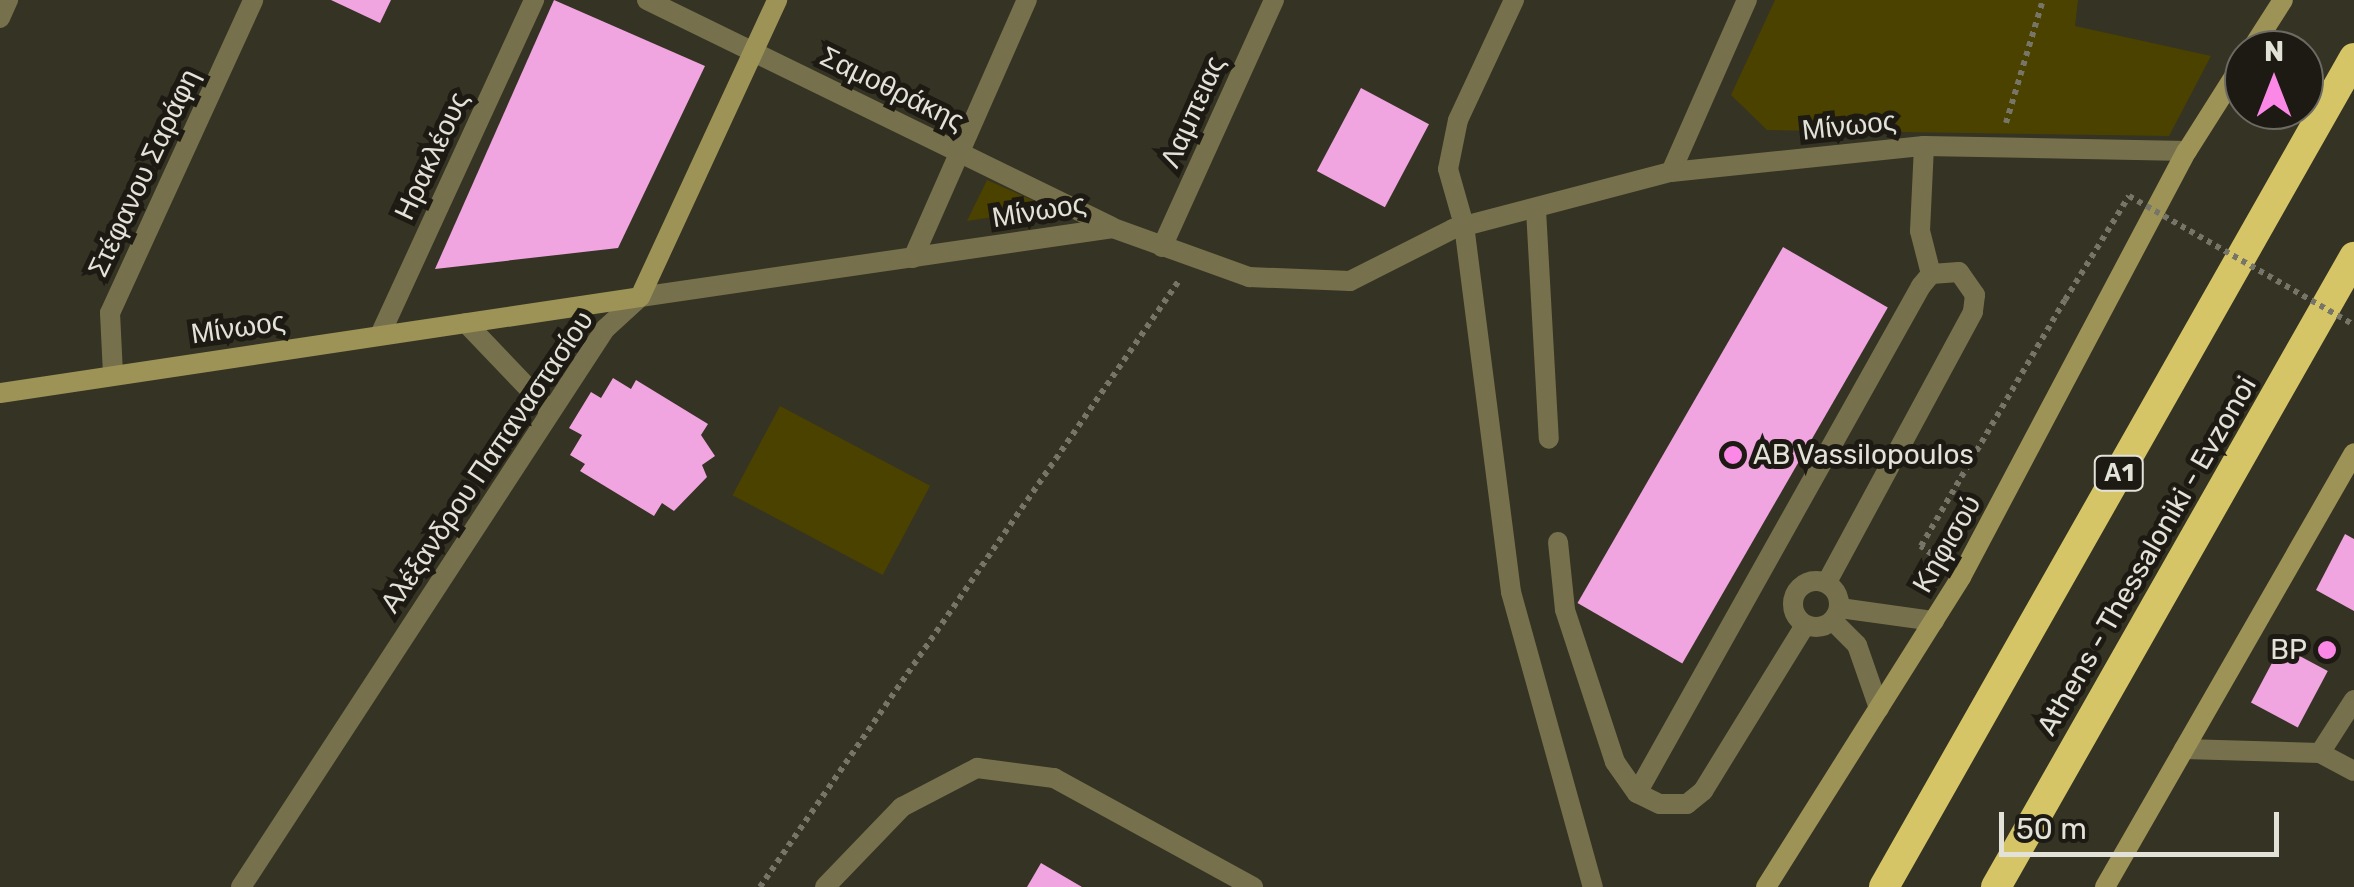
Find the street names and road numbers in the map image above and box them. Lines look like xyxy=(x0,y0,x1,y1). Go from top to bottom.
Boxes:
street label: Σαμοθράκης xyxy=(815,40,969,138)
street label: Λαμπειας xyxy=(1154,51,1232,173)
street label: Στέφανου Σαράφη xyxy=(81,64,207,282)
street label: Ηρακλέους xyxy=(388,87,476,225)
street label: Μίνωος xyxy=(1800,104,1898,148)
street label: Μίνωος xyxy=(990,187,1088,235)
street label: Μίνωος xyxy=(189,305,287,351)
street label: Αλέξανδρου Παπαναστασίου xyxy=(373,305,601,619)
street label: Athens - Thessaloniki - Evzonoi xyxy=(2030,370,2264,742)
road number: Α1 xyxy=(2092,453,2146,493)
street label: Κηφισού xyxy=(1906,489,1988,599)

